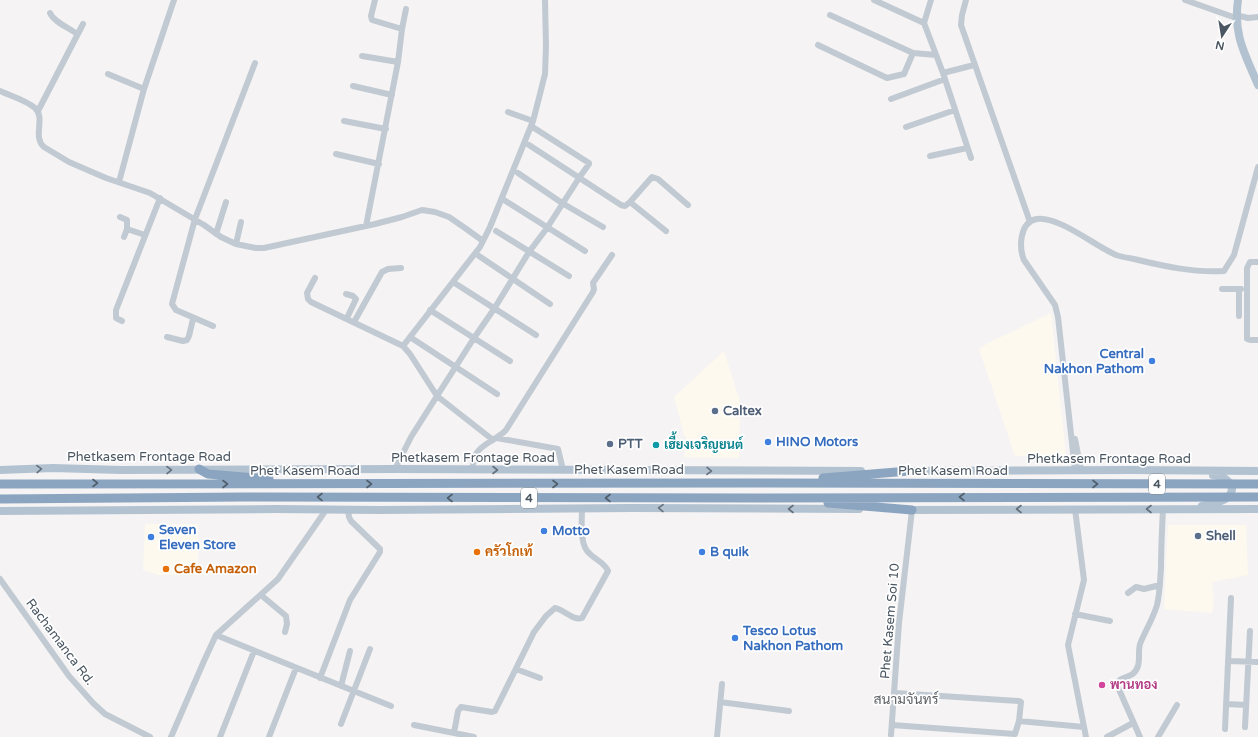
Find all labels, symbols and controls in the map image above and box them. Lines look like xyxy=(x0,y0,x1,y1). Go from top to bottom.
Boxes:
north arrow xyxy=(1202,16,1242,56)
text: N xyxy=(1214,38,1226,53)
place label: Central Nakhon Pathom xyxy=(1044,346,1144,377)
marker: Central Nakhon Pathom xyxy=(1147,356,1157,366)
place label: Caltex xyxy=(723,403,762,419)
marker: Caltex xyxy=(710,406,720,416)
place label: เฮี้ยงเจริญยนต์ xyxy=(664,431,744,453)
place label: HINO Motors xyxy=(776,434,858,450)
place label: PTT xyxy=(618,436,644,452)
marker: HINO Motors xyxy=(763,437,773,447)
marker: PTT xyxy=(605,439,615,449)
marker: เฮี้ยงเจริญยนต์ xyxy=(651,440,661,450)
street label: Phetkasem Frontage Road xyxy=(67,449,231,465)
street label: Phetkasem Frontage Road xyxy=(391,450,555,466)
street label: Phetkasem Frontage Road xyxy=(1027,451,1191,467)
street label: Phet Kasem Road xyxy=(574,462,684,478)
street label: Phet Kasem Road xyxy=(250,463,360,479)
street label: Phet Kasem Road xyxy=(898,463,1008,479)
one-way arrow xyxy=(36,464,42,473)
one-way arrow xyxy=(166,465,172,474)
one-way arrow xyxy=(492,466,498,474)
one-way arrow xyxy=(706,466,712,475)
road number: 4 xyxy=(1149,474,1165,494)
one-way arrow xyxy=(92,479,98,487)
one-way arrow xyxy=(222,480,228,488)
one-way arrow xyxy=(366,480,372,488)
one-way arrow xyxy=(552,480,558,488)
one-way arrow xyxy=(1092,480,1098,488)
road number: 4 xyxy=(521,488,537,508)
one-way arrow xyxy=(317,493,323,502)
one-way arrow xyxy=(959,493,965,501)
one-way arrow xyxy=(447,494,453,502)
one-way arrow xyxy=(605,494,611,502)
one-way arrow xyxy=(658,504,664,512)
one-way arrow xyxy=(788,505,794,513)
one-way arrow xyxy=(1016,505,1022,513)
one-way arrow xyxy=(1146,505,1152,513)
place label: Seven Eleven Store xyxy=(159,522,237,553)
place label: Motto xyxy=(552,523,590,539)
marker: Motto xyxy=(539,526,549,536)
place label: Shell xyxy=(1206,528,1236,544)
marker: Shell xyxy=(1193,531,1203,541)
marker: Seven Eleven Store xyxy=(146,532,156,542)
place label: ครัวโกเท้ xyxy=(485,542,534,560)
place label: B quik xyxy=(710,544,749,560)
marker: ครัวโกเท้ xyxy=(472,547,482,557)
marker: B quik xyxy=(697,547,707,557)
place label: Cafe Amazon xyxy=(174,561,257,577)
street label: Phet Kasem Soi 10 xyxy=(877,562,903,680)
marker: Cafe Amazon xyxy=(161,564,171,574)
street label: Rachamanca Rd. xyxy=(22,596,98,688)
place label: Tesco Lotus Nakhon Pathom xyxy=(742,623,843,654)
marker: Tesco Lotus Nakhon Pathom xyxy=(730,633,740,643)
place label: พานทอง xyxy=(1110,677,1158,693)
marker: พานทอง xyxy=(1097,680,1107,690)
district label: สนามจันทร์ xyxy=(873,690,939,708)

